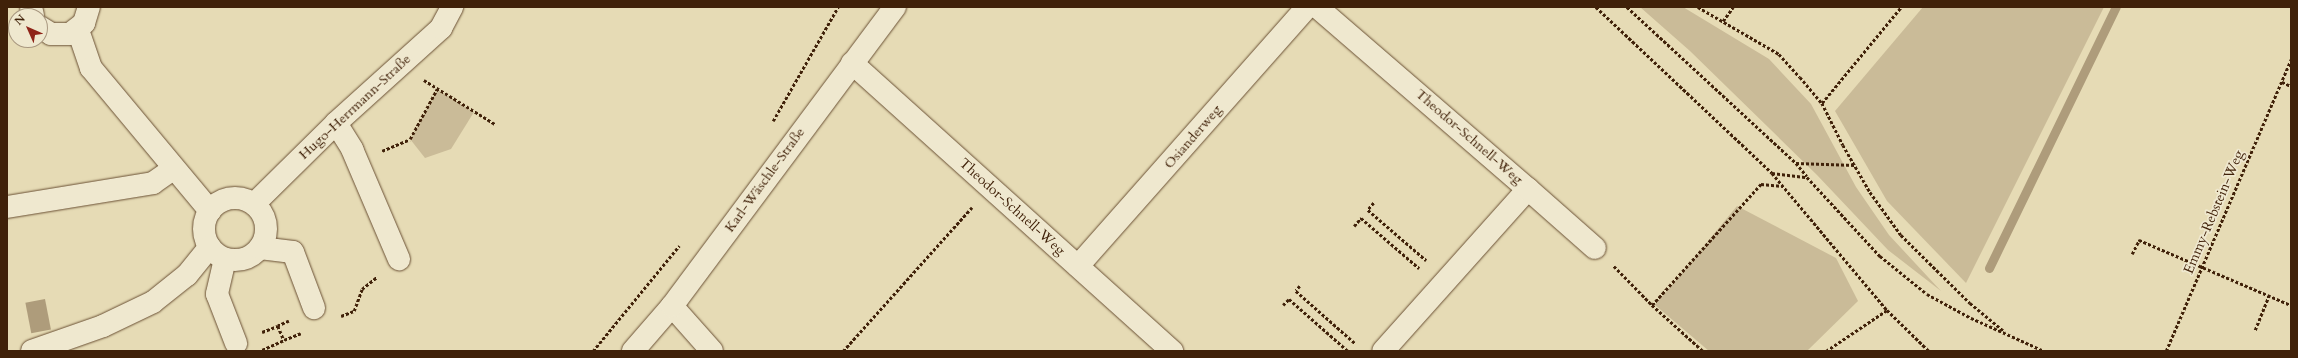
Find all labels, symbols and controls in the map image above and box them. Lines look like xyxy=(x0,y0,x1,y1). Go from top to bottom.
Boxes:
north arrow xyxy=(8,8,48,48)
text: N xyxy=(11,11,29,29)
street label: Hugo-Herrmann-Straße xyxy=(296,51,414,163)
street label: Theodor-Schnell-Weg xyxy=(1412,86,1526,188)
street label: Osianderweg xyxy=(1161,102,1225,172)
street label: Karl-Wäschle-Straße xyxy=(721,124,809,236)
street label: Emmy-Rebstein-Weg xyxy=(2180,148,2248,276)
street label: Theodor-Schnell-Weg xyxy=(956,155,1068,259)

